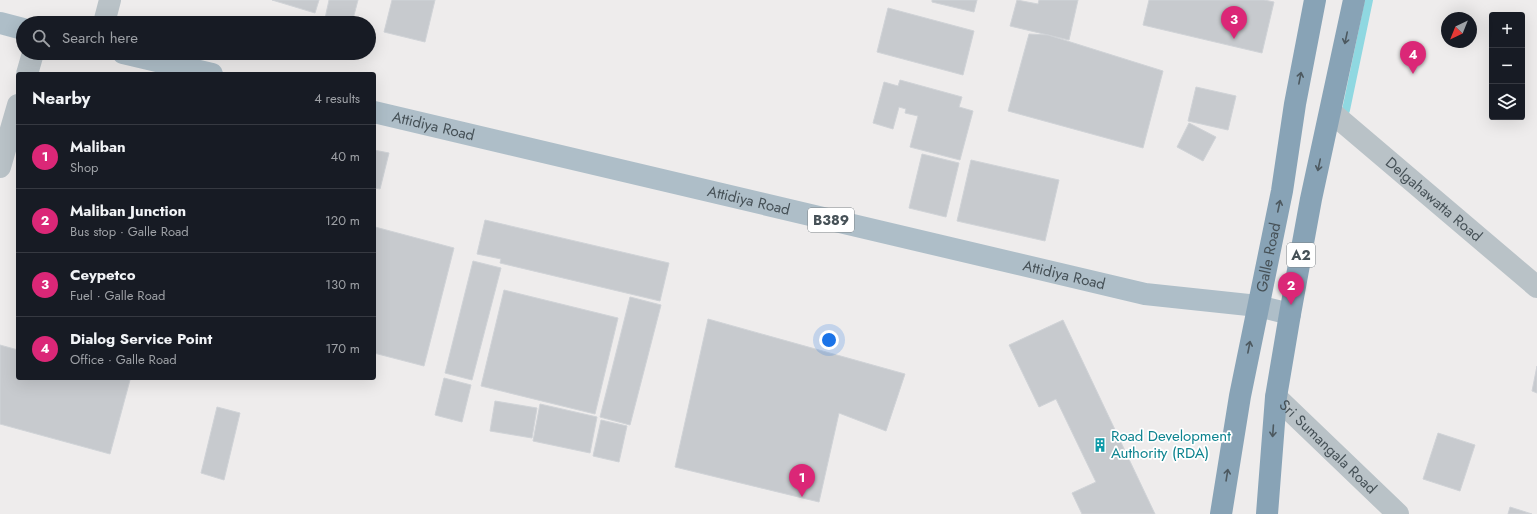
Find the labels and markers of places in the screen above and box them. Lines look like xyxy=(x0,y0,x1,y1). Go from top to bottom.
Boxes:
pin: 3 xyxy=(1221,6,1247,39)
pin: 4 xyxy=(1400,41,1426,74)
pin: 2 xyxy=(1278,272,1304,305)
place label: Road Development Authority (RDA) xyxy=(1111,425,1231,464)
building icon: Road Development Authority (RDA) xyxy=(1092,437,1108,453)
pin: 1 xyxy=(789,464,815,497)

